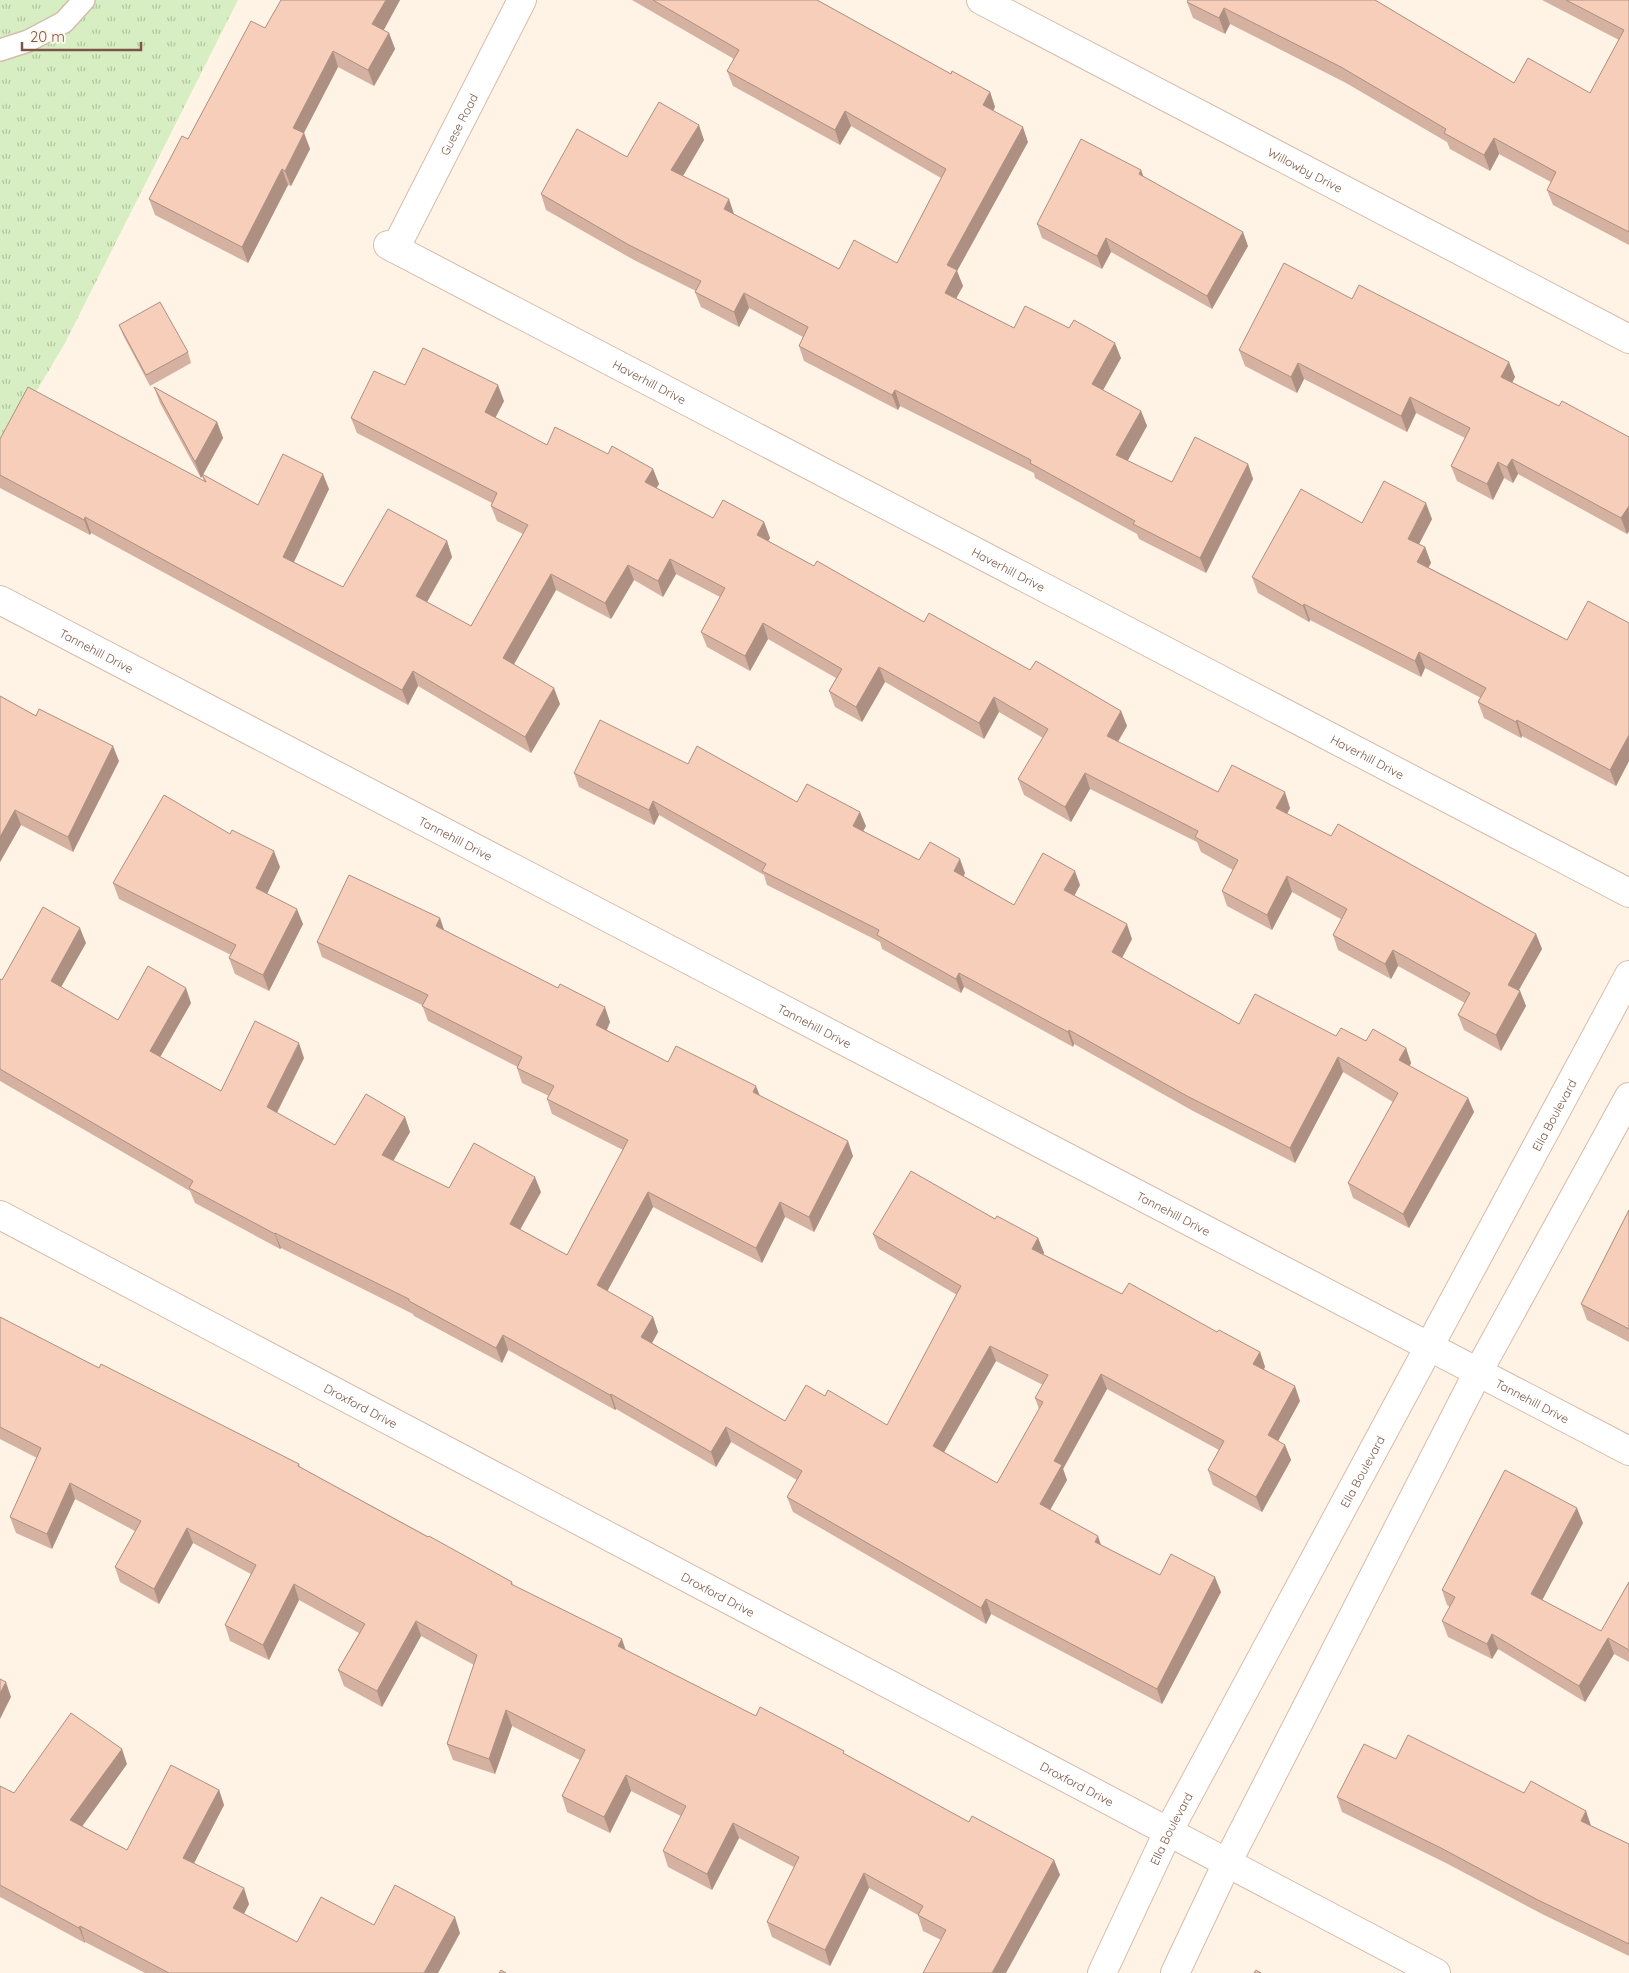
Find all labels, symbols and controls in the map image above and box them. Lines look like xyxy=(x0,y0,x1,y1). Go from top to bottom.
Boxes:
scale bar xyxy=(22,20,141,52)
text: 20 m xyxy=(30,27,65,46)
street label: Guese Road xyxy=(437,91,481,158)
street label: Willowby Drive xyxy=(1265,144,1345,195)
street label: Haverhill Drive xyxy=(610,356,689,407)
street label: Haverhill Drive xyxy=(969,544,1048,594)
street label: Tannehill Drive xyxy=(57,625,136,676)
street label: Haverhill Drive xyxy=(1328,731,1407,782)
street label: Tannehill Drive xyxy=(416,813,495,864)
street label: Tannehill Drive xyxy=(775,1000,854,1051)
street label: Ella Boulevard xyxy=(1528,1076,1579,1153)
street label: Tannehill Drive xyxy=(1134,1188,1213,1239)
street label: Tannehill Drive xyxy=(1493,1375,1572,1426)
street label: Droxford Drive xyxy=(322,1380,400,1431)
street label: Ella Boulevard xyxy=(1336,1433,1387,1510)
street label: Droxford Drive xyxy=(679,1569,758,1620)
street label: Droxford Drive xyxy=(1038,1758,1117,1809)
street label: Ella Boulevard xyxy=(1146,1790,1195,1867)

